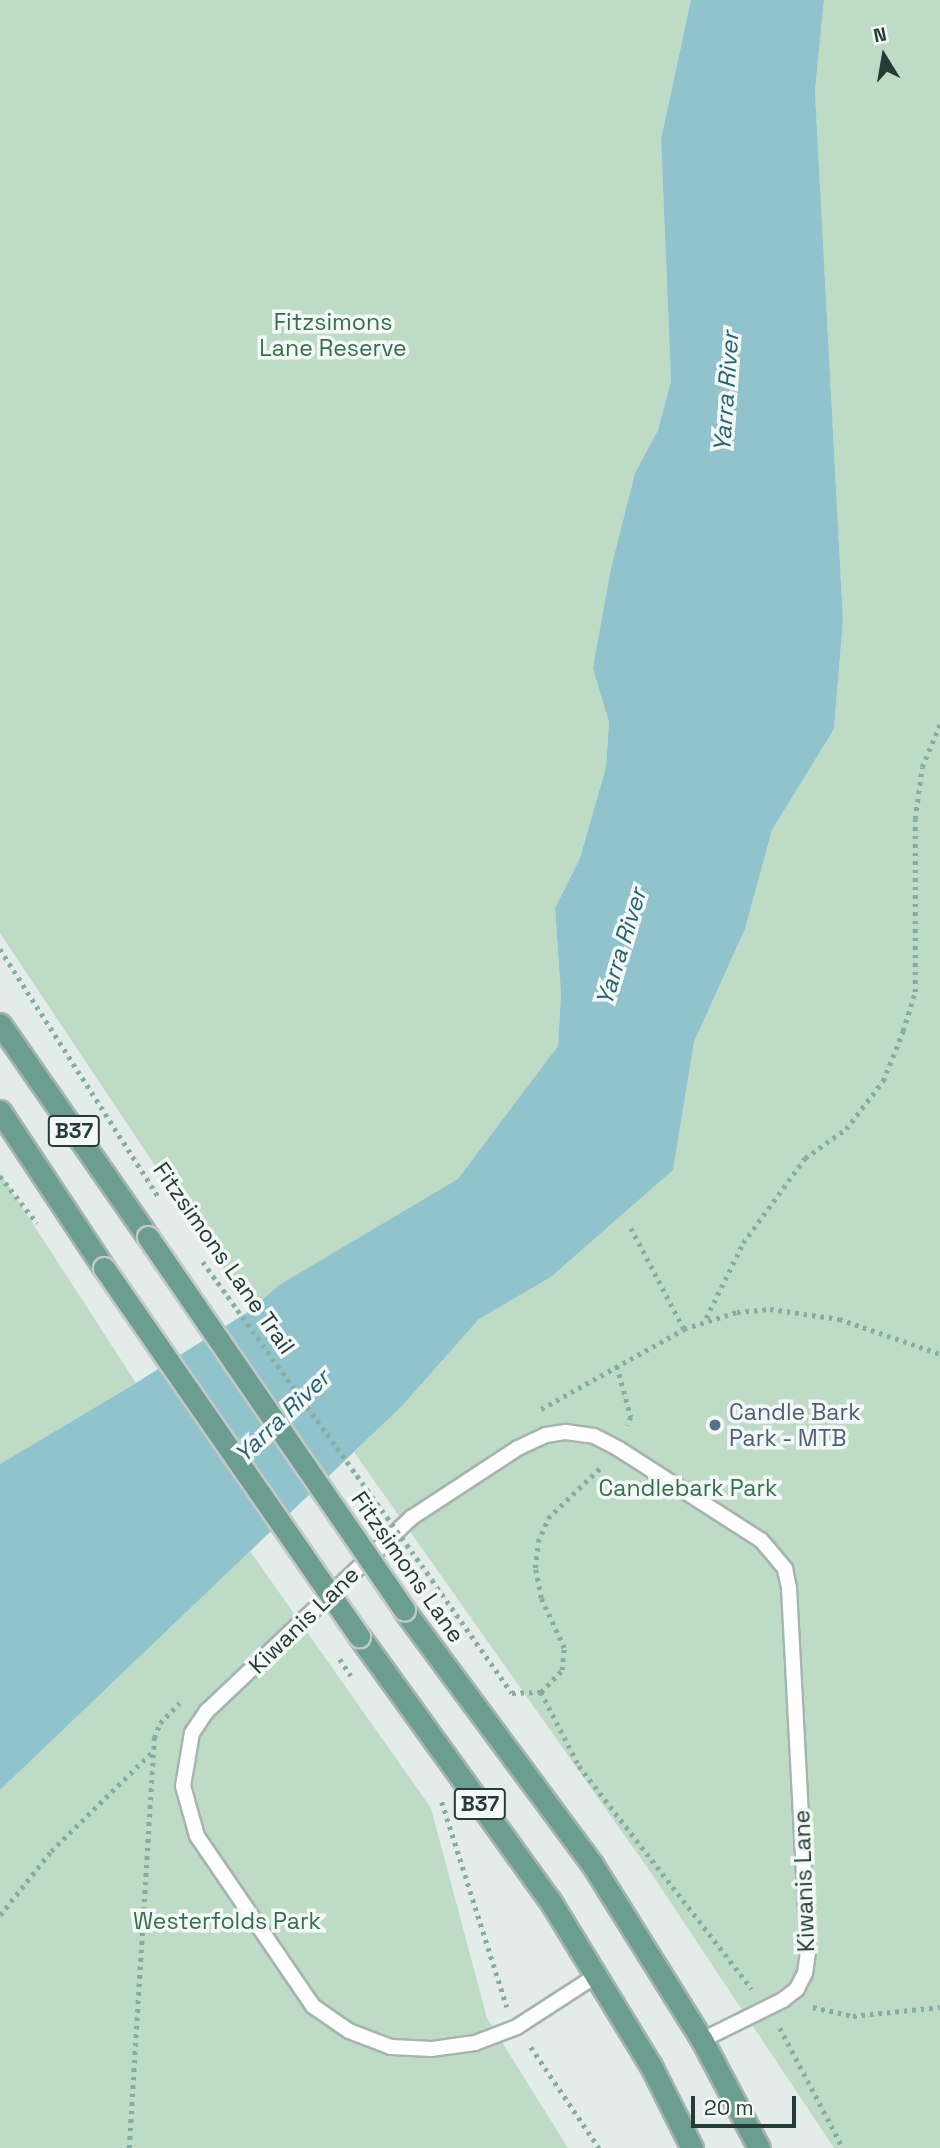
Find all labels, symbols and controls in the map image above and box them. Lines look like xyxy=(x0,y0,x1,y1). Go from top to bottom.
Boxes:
north arrow xyxy=(849,21,919,91)
text: N xyxy=(871,21,889,48)
park label: Fitzsimons Lane Reserve xyxy=(259,308,407,362)
water label: Yarra River xyxy=(707,331,745,453)
water label: Yarra River xyxy=(590,885,652,1009)
road number: B37 xyxy=(48,1114,100,1148)
street label: Fitzsimons Lane Trail xyxy=(147,1157,301,1359)
water label: Yarra River xyxy=(229,1364,335,1468)
place label: Candle Bark Park - MTB xyxy=(729,1398,861,1452)
marker: Candle Bark Park - MTB xyxy=(707,1417,723,1433)
park label: Candlebark Park xyxy=(599,1474,777,1502)
street label: Fitzsimons Lane xyxy=(346,1486,470,1648)
street label: Kiwanis Lane xyxy=(243,1561,365,1679)
road number: B37 xyxy=(454,1786,506,1822)
street label: Kiwanis Lane xyxy=(788,1809,820,1953)
park label: Westerfolds Park xyxy=(133,1907,321,1935)
scale bar xyxy=(695,2082,800,2126)
text: 20 m xyxy=(704,2094,754,2121)

